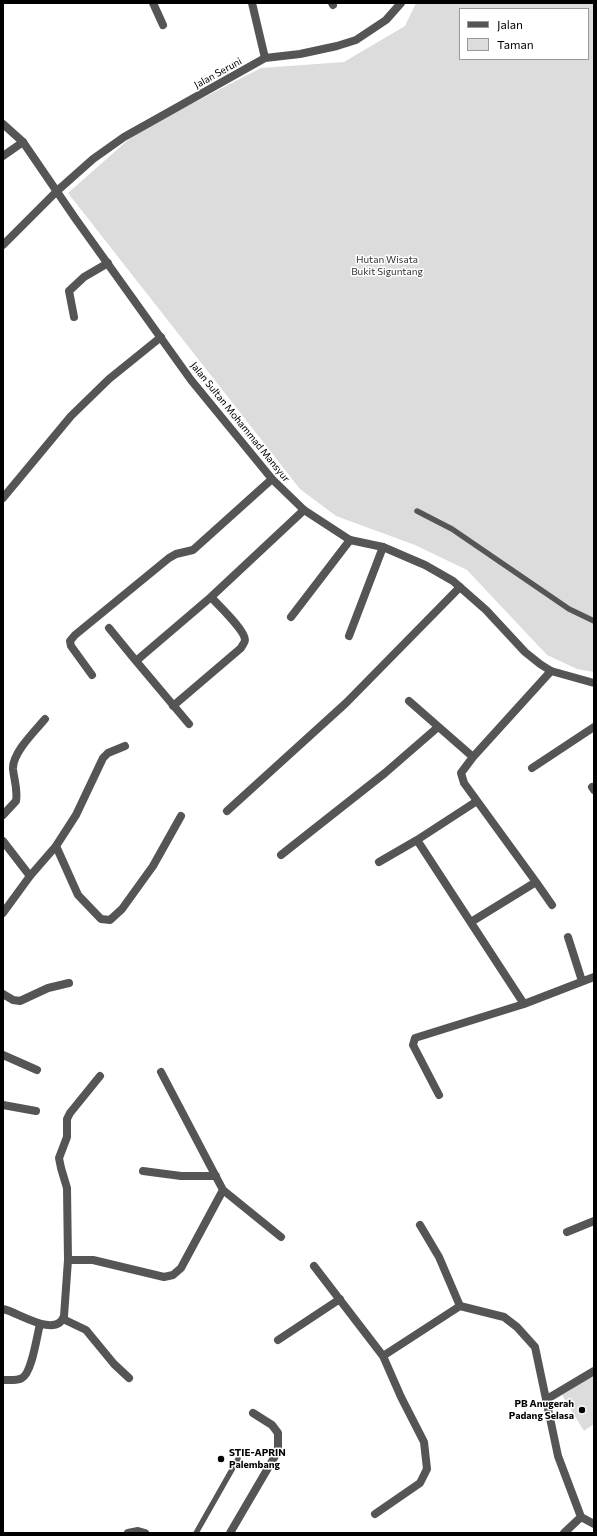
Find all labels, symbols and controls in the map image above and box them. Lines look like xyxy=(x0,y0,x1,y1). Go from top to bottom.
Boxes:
legend xyxy=(459,8,589,60)
text: Jalan xyxy=(497,17,523,31)
text: Taman xyxy=(497,37,534,51)
street label: Jalan Seruni xyxy=(192,55,244,91)
park label: Hutan Wisata Bukit Siguntang xyxy=(351,254,423,278)
street label: Jalan Sultan Mohammad Mansyur xyxy=(188,360,292,484)
place label: PB Anugerah Padang Selasa xyxy=(509,1398,574,1422)
marker: PB Anugerah Padang Selasa xyxy=(577,1405,587,1415)
place label: STIE-APRIN Palembang xyxy=(229,1447,286,1470)
marker: STIE-APRIN Palembang xyxy=(216,1454,226,1464)

